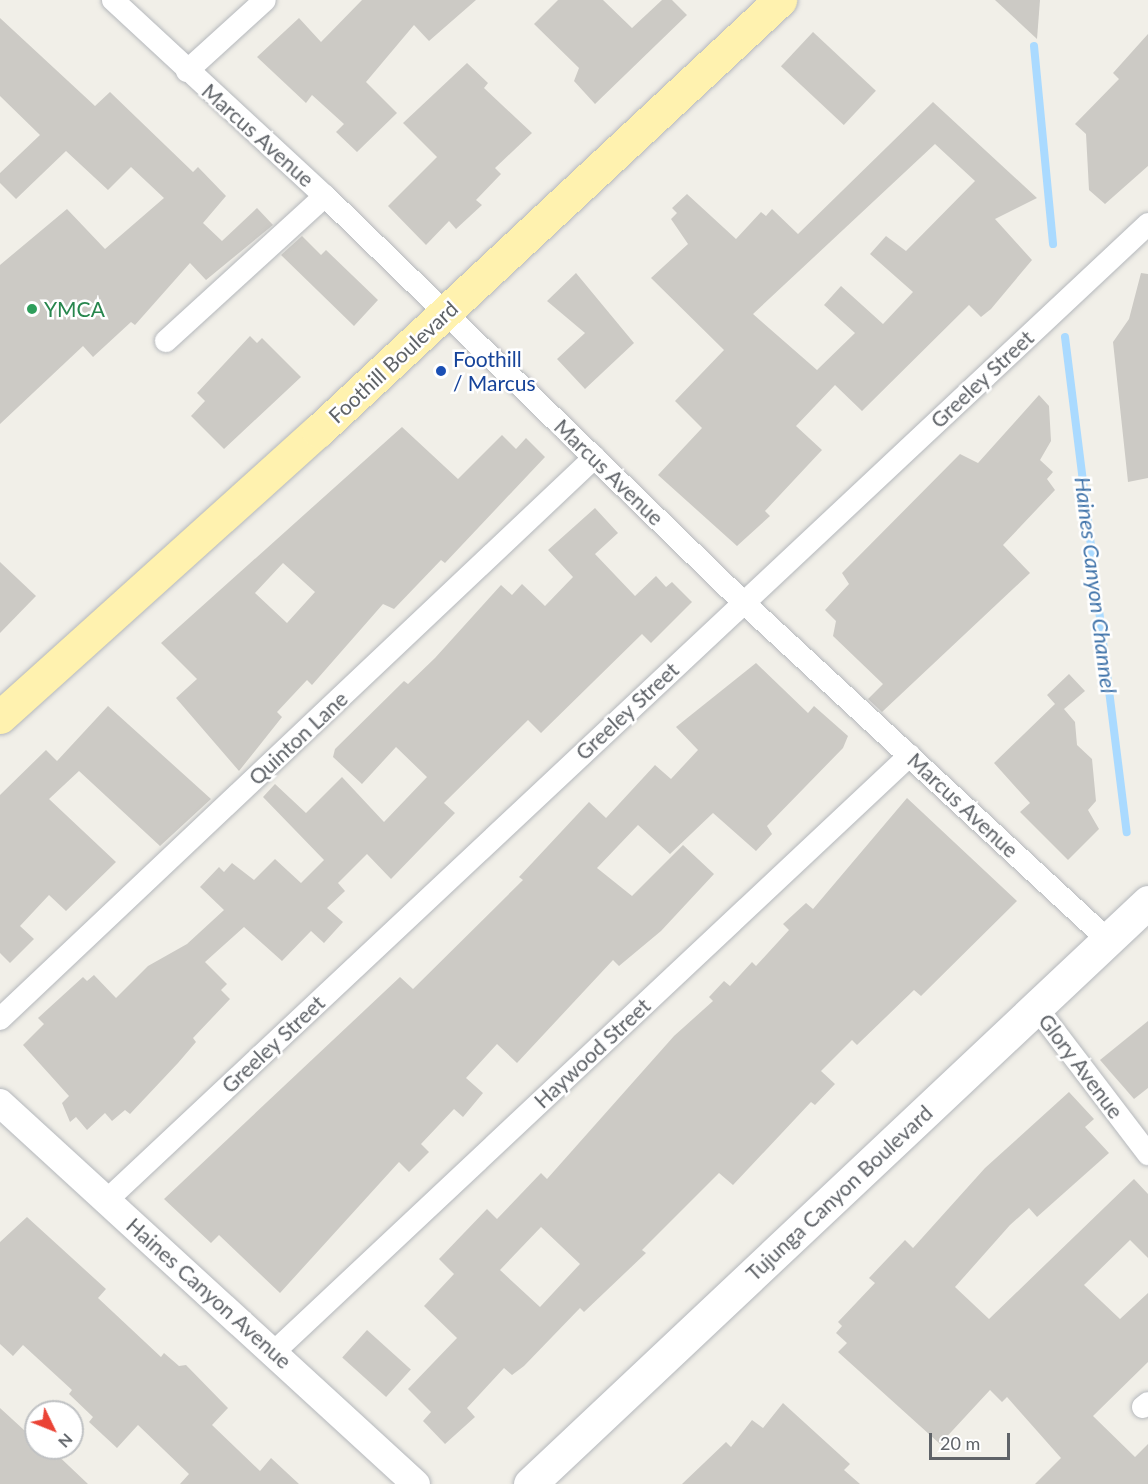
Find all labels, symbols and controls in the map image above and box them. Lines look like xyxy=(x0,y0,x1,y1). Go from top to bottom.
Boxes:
street label: Marcus Avenue xyxy=(197,78,319,192)
place label: YMCA xyxy=(44,296,105,322)
street label: Foothill Boulevard xyxy=(323,296,463,428)
marker: YMCA xyxy=(25,302,39,316)
street label: Greeley Street xyxy=(925,325,1039,433)
place label: Foothill / Marcus xyxy=(453,346,536,396)
marker: Foothill / Marcus xyxy=(434,364,448,378)
street label: Marcus Avenue xyxy=(549,413,669,531)
water label: Haines Canyon Channel xyxy=(1070,475,1122,695)
street label: Greeley Street xyxy=(570,657,684,765)
street label: Quinton Lane xyxy=(244,686,352,790)
street label: Marcus Avenue xyxy=(902,747,1024,863)
street label: Greeley Street xyxy=(216,990,330,1098)
street label: Haywood Street xyxy=(529,993,655,1113)
street label: Glory Avenue xyxy=(1033,1008,1129,1124)
street label: Tujunga Canyon Boulevard xyxy=(741,1100,937,1286)
street label: Haines Canyon Avenue xyxy=(121,1212,297,1374)
north arrow xyxy=(24,1400,84,1460)
scale bar xyxy=(932,1421,1013,1459)
text: N xyxy=(55,1430,77,1452)
text: 20 m xyxy=(940,1432,980,1454)

